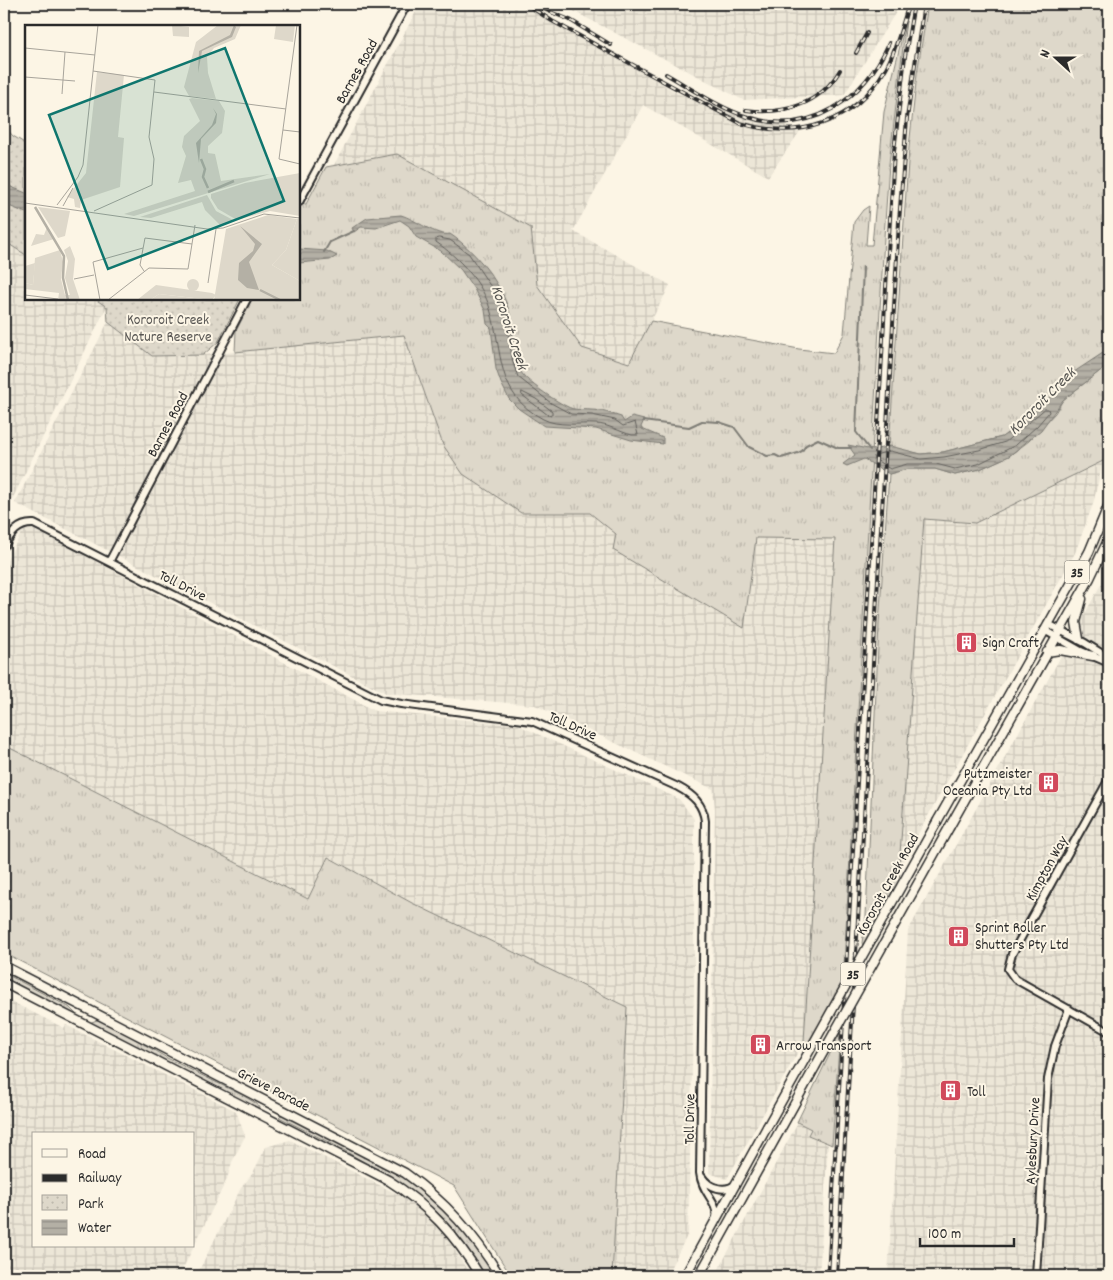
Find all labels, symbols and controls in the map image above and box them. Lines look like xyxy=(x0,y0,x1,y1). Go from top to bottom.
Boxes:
inset map xyxy=(25,25,300,300)
north arrow xyxy=(1030,32,1080,82)
street label: Barnes Road xyxy=(331,36,385,108)
text: N xyxy=(1035,47,1056,61)
water label: Kororoit Creek xyxy=(484,283,534,374)
park label: Kororoit Creek Nature Reserve xyxy=(124,310,212,349)
water label: Kororoit Creek xyxy=(1004,362,1083,441)
street label: Barnes Road xyxy=(142,388,195,461)
road number: 35 xyxy=(1064,560,1090,584)
street label: Toll Drive xyxy=(154,565,210,608)
building icon: Sign Craft xyxy=(954,630,978,654)
place label: Sign Craft xyxy=(982,633,1040,655)
street label: Toll Drive xyxy=(545,706,600,747)
place label: Putzmeister Oceania Pty Ltd xyxy=(943,764,1032,803)
building icon: Putzmeister Oceania Pty Ltd xyxy=(1036,770,1060,794)
street label: Kororoit Creek Road xyxy=(852,830,926,940)
street label: Kimpton Way xyxy=(1021,832,1075,905)
place label: Sprint Roller Shutters Pty Ltd xyxy=(975,918,1069,957)
building icon: Sprint Roller Shutters Pty Ltd xyxy=(947,924,971,948)
road number: 35 xyxy=(840,962,866,986)
building icon: Arrow Transport xyxy=(748,1033,772,1057)
place label: Arrow Transport xyxy=(776,1036,872,1058)
street label: Grieve Parade xyxy=(233,1063,314,1119)
building icon: Toll xyxy=(939,1079,963,1103)
place label: Toll xyxy=(967,1082,986,1104)
street label: Toll Drive xyxy=(680,1093,702,1145)
street label: Aylesbury Drive xyxy=(1021,1096,1047,1185)
legend xyxy=(32,1132,195,1248)
text: Road xyxy=(78,1144,106,1166)
text: Railway xyxy=(78,1168,122,1190)
text: Park xyxy=(78,1194,104,1216)
scale bar xyxy=(920,1215,1014,1247)
text: Water xyxy=(78,1218,112,1240)
text: 100 m xyxy=(928,1224,961,1246)

